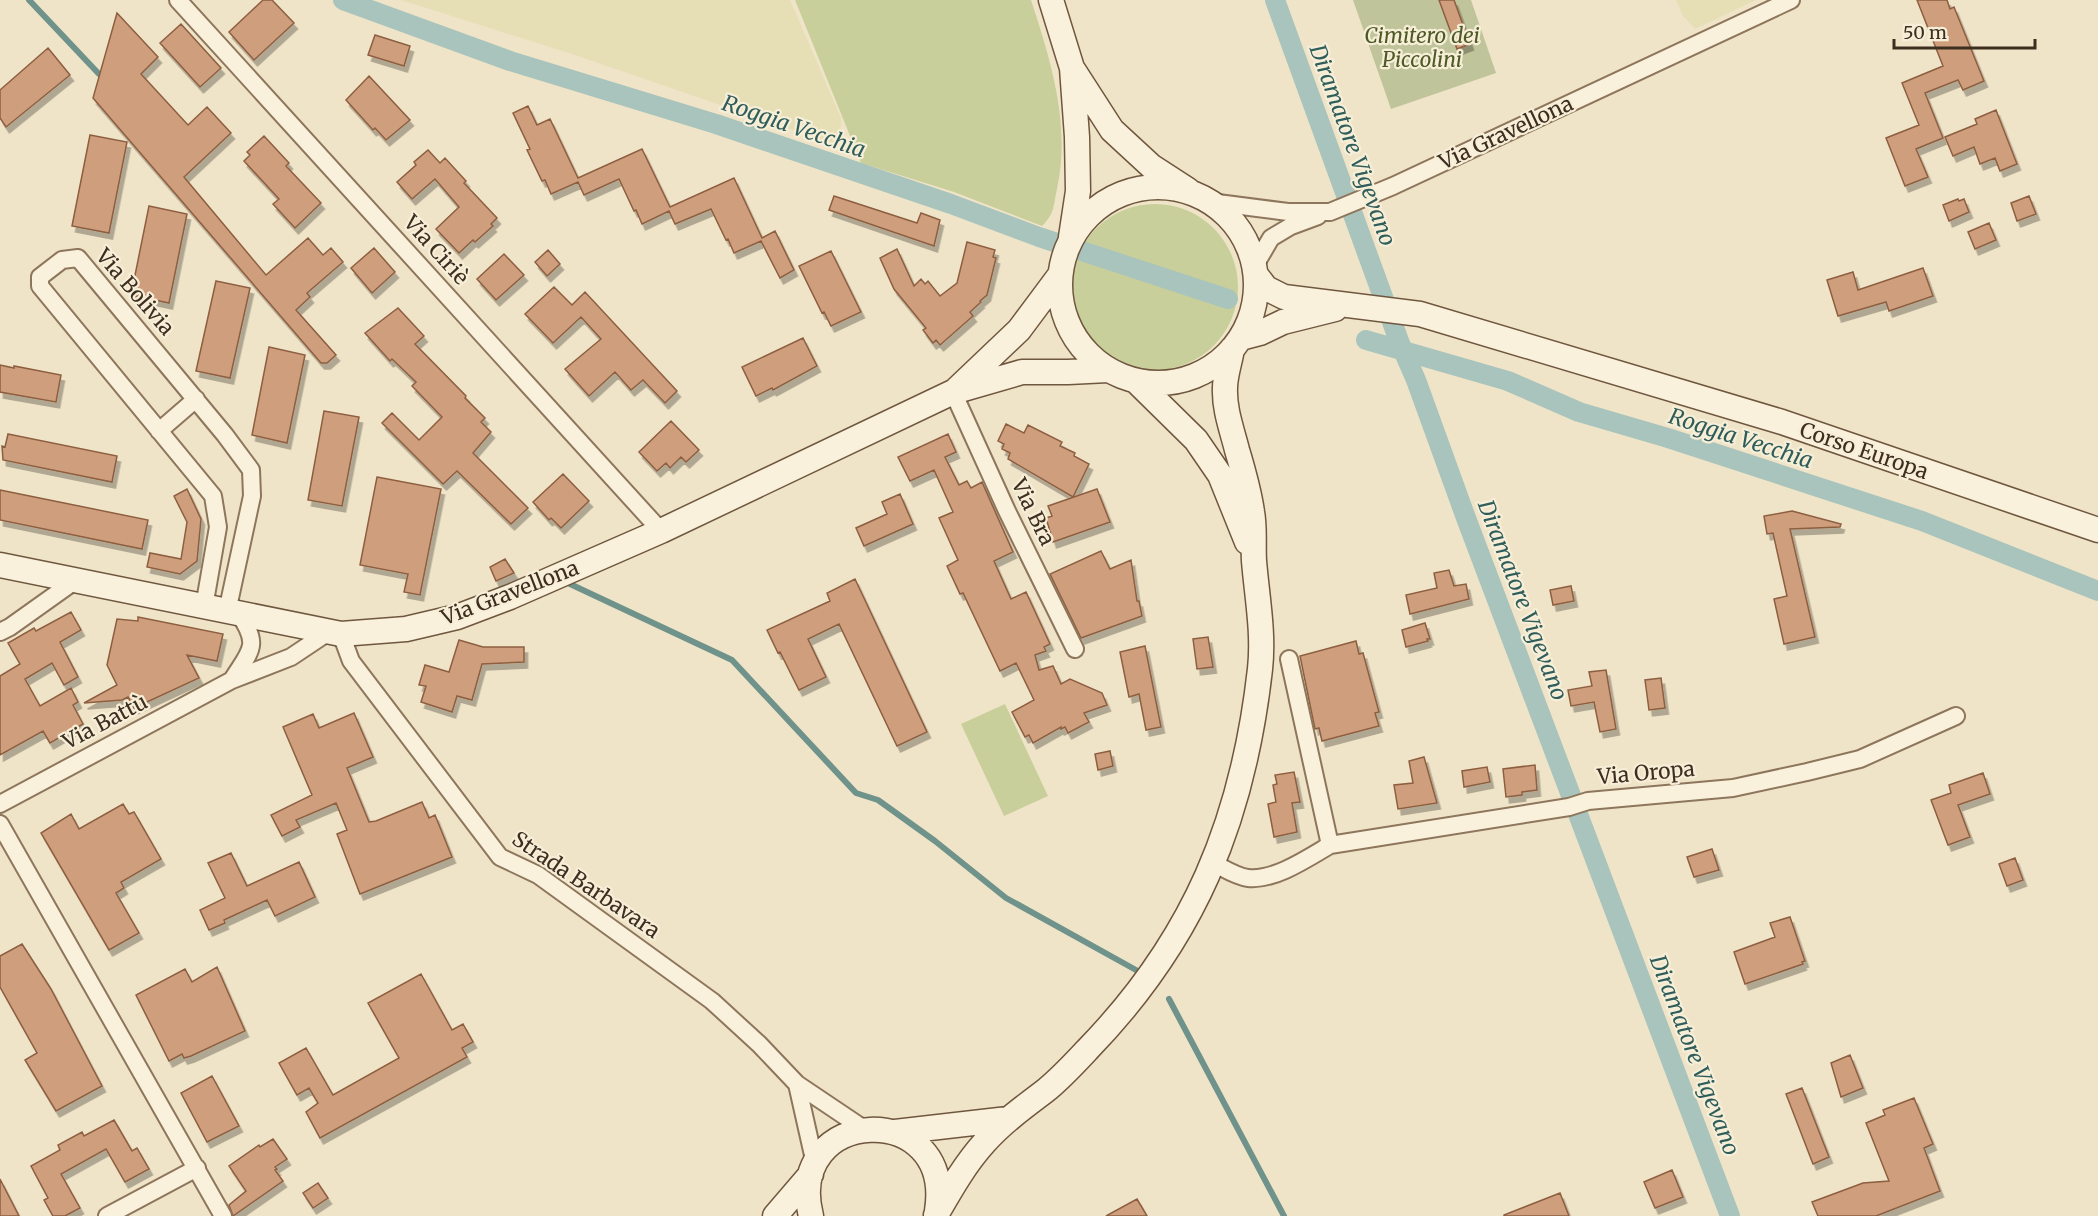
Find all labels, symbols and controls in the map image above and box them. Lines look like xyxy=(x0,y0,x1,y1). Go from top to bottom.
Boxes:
scale bar xyxy=(1894,12,2035,50)
text: 50 m xyxy=(1903,21,1947,44)
park label: Cimitero dei Piccolini xyxy=(1364,22,1480,73)
water label: Diramatore Vigevano xyxy=(1303,40,1402,250)
water label: Roggia Vecchia xyxy=(719,88,869,164)
street label: Via Gravellona xyxy=(1433,90,1577,176)
street label: Via Ciriè xyxy=(397,209,475,290)
street label: Via Bolivia xyxy=(90,242,181,341)
water label: Roggia Vecchia xyxy=(1665,402,1817,474)
street label: Corso Europa xyxy=(1796,416,1932,485)
street label: Via Bra xyxy=(1005,473,1061,550)
water label: Diramatore Vigevano xyxy=(1472,495,1574,704)
street label: Via Gravellona xyxy=(436,554,582,631)
street label: Via Battù xyxy=(57,688,152,756)
street label: Via Oropa xyxy=(1595,755,1696,790)
street label: Strada Barbavara xyxy=(507,825,665,944)
water label: Diramatore Vigevano xyxy=(1644,950,1746,1159)

